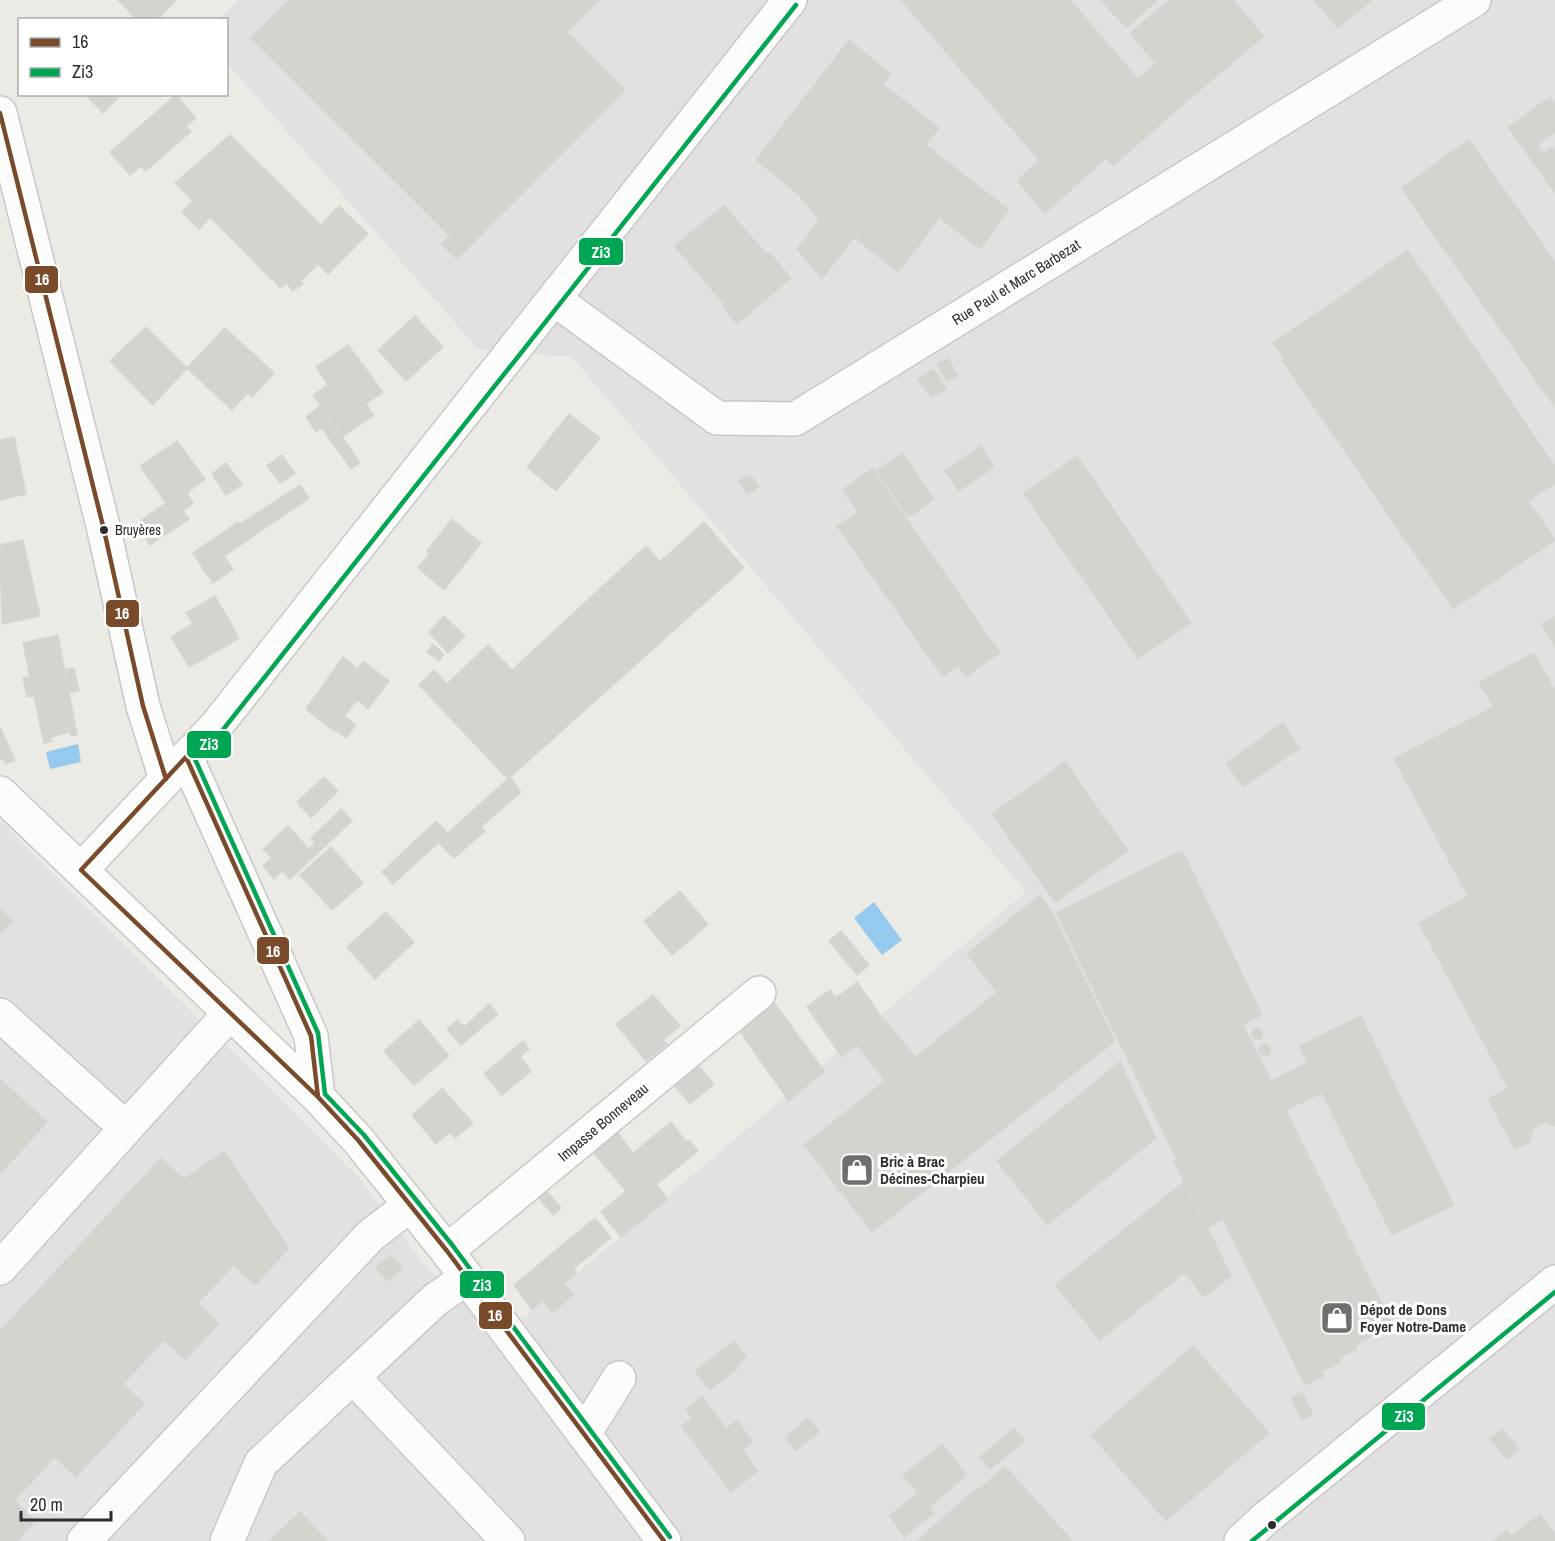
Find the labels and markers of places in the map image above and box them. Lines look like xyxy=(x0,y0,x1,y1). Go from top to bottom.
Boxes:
place label: Bruyères xyxy=(115,521,161,539)
marker: Bruyères xyxy=(98,524,110,536)
place label: Bric à Brac Décines-Charpieu xyxy=(880,1151,985,1189)
shop icon: Bric à Brac Décines-Charpieu xyxy=(839,1152,875,1188)
place label: Dépot de Dons Foyer Notre-Dame xyxy=(1360,1299,1466,1337)
shop icon: Dépot de Dons Foyer Notre-Dame xyxy=(1319,1300,1355,1336)
unlabelled marker xyxy=(1266,1519,1278,1531)

